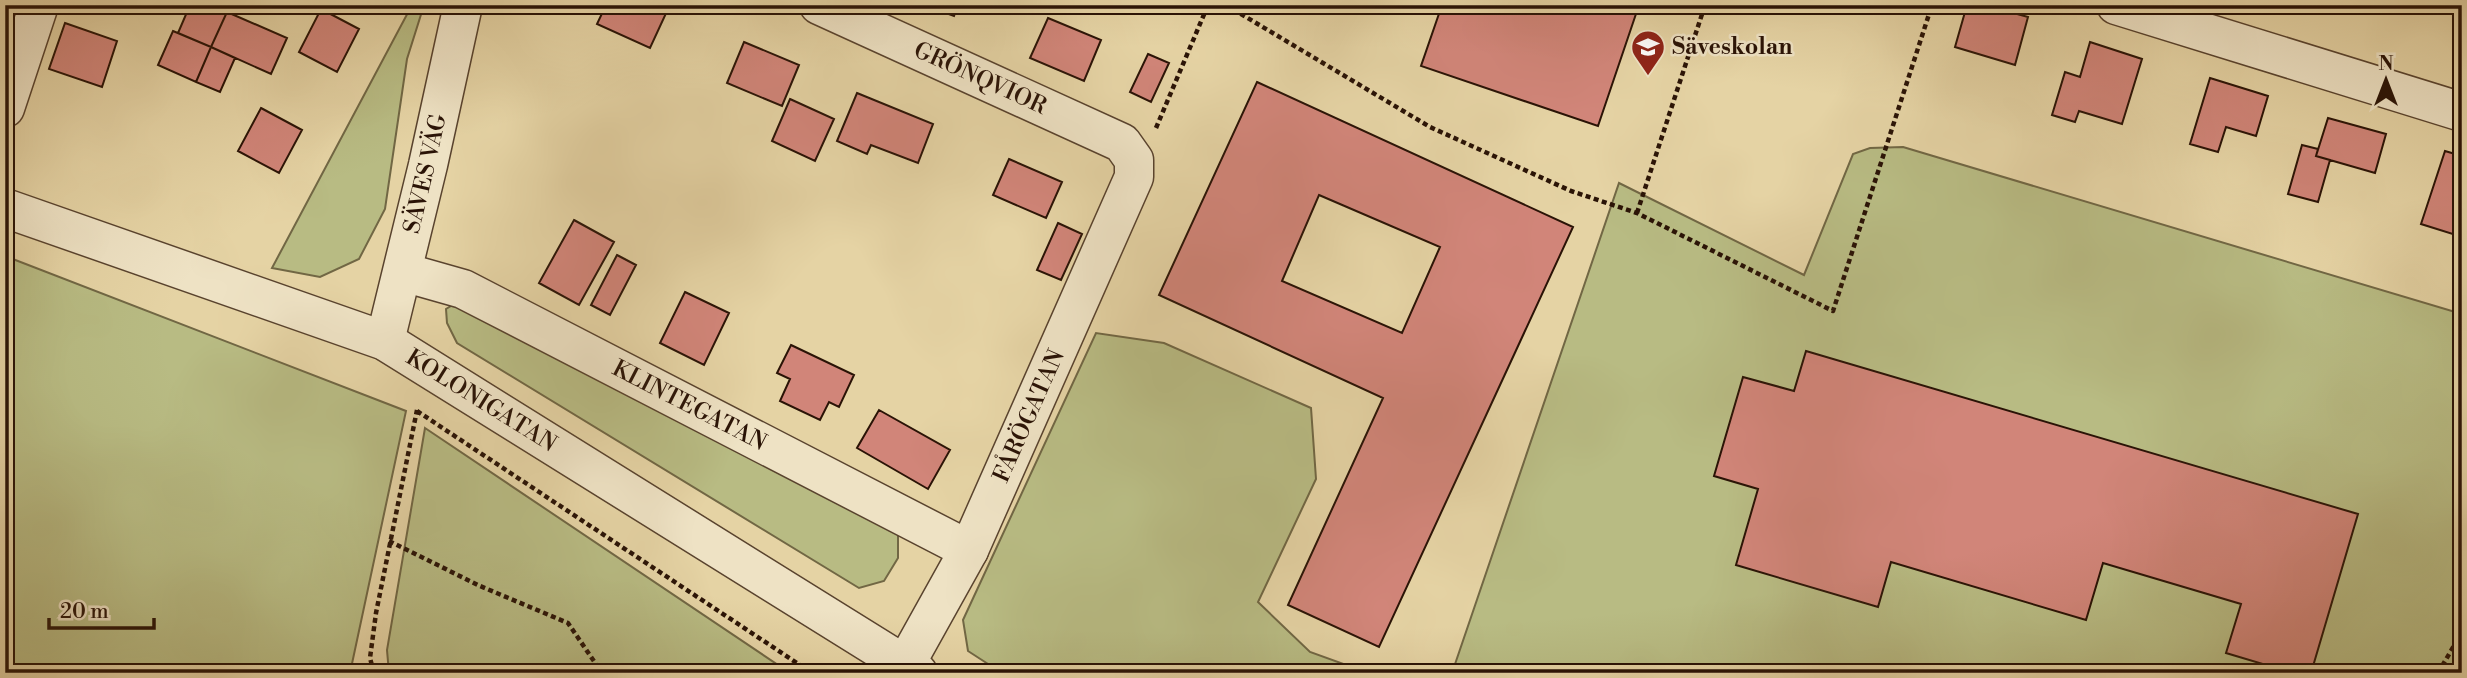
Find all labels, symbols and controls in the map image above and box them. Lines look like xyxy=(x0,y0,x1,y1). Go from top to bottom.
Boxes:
school or university icon: Säveskolan xyxy=(1629,28,1667,77)
place label: Säveskolan xyxy=(1672,33,1792,61)
street label: GRÖNQVIOR xyxy=(909,36,1052,121)
north arrow xyxy=(2352,46,2422,116)
text: N xyxy=(2378,52,2394,76)
street label: SÄVES VÄG xyxy=(398,111,453,236)
street label: KOLONIGATAN xyxy=(401,344,562,458)
street label: FÅRÖGATAN xyxy=(985,344,1071,487)
street label: KLINTEGATAN xyxy=(607,354,771,457)
scale bar xyxy=(49,587,154,631)
text: 20 m xyxy=(60,599,109,625)

